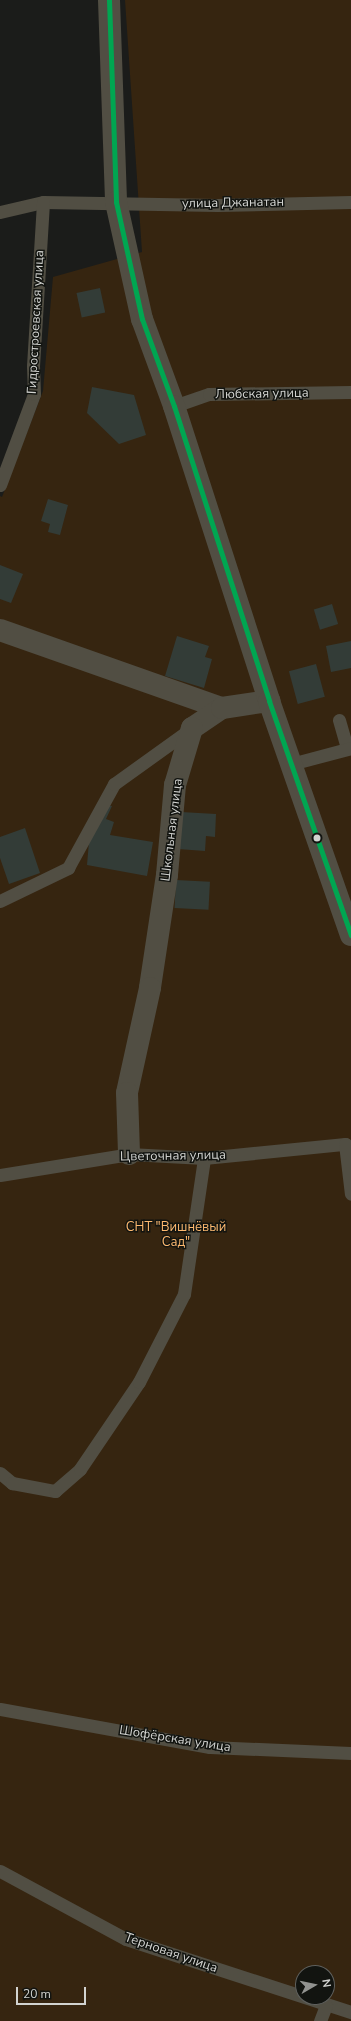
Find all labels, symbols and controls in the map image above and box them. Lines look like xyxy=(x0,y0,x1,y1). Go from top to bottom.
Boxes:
street label: улица Джанатан xyxy=(182,194,284,212)
street label: Гидростроевская улица xyxy=(24,250,48,394)
street label: Любская улица xyxy=(215,385,309,403)
street label: Школьная улица xyxy=(158,778,186,882)
unlabelled marker xyxy=(312,833,322,843)
street label: Цветочная улица xyxy=(120,1147,226,1165)
park label: СНТ "Вишнёвый Сад" xyxy=(126,1220,226,1251)
street label: Шофёрская улица xyxy=(118,1722,232,1756)
street label: Терновая улица xyxy=(122,1930,220,1976)
north arrow xyxy=(295,1965,335,2005)
text: N xyxy=(318,1978,334,1988)
scale bar xyxy=(18,1979,88,2005)
text: 20 m xyxy=(23,1986,51,2002)

